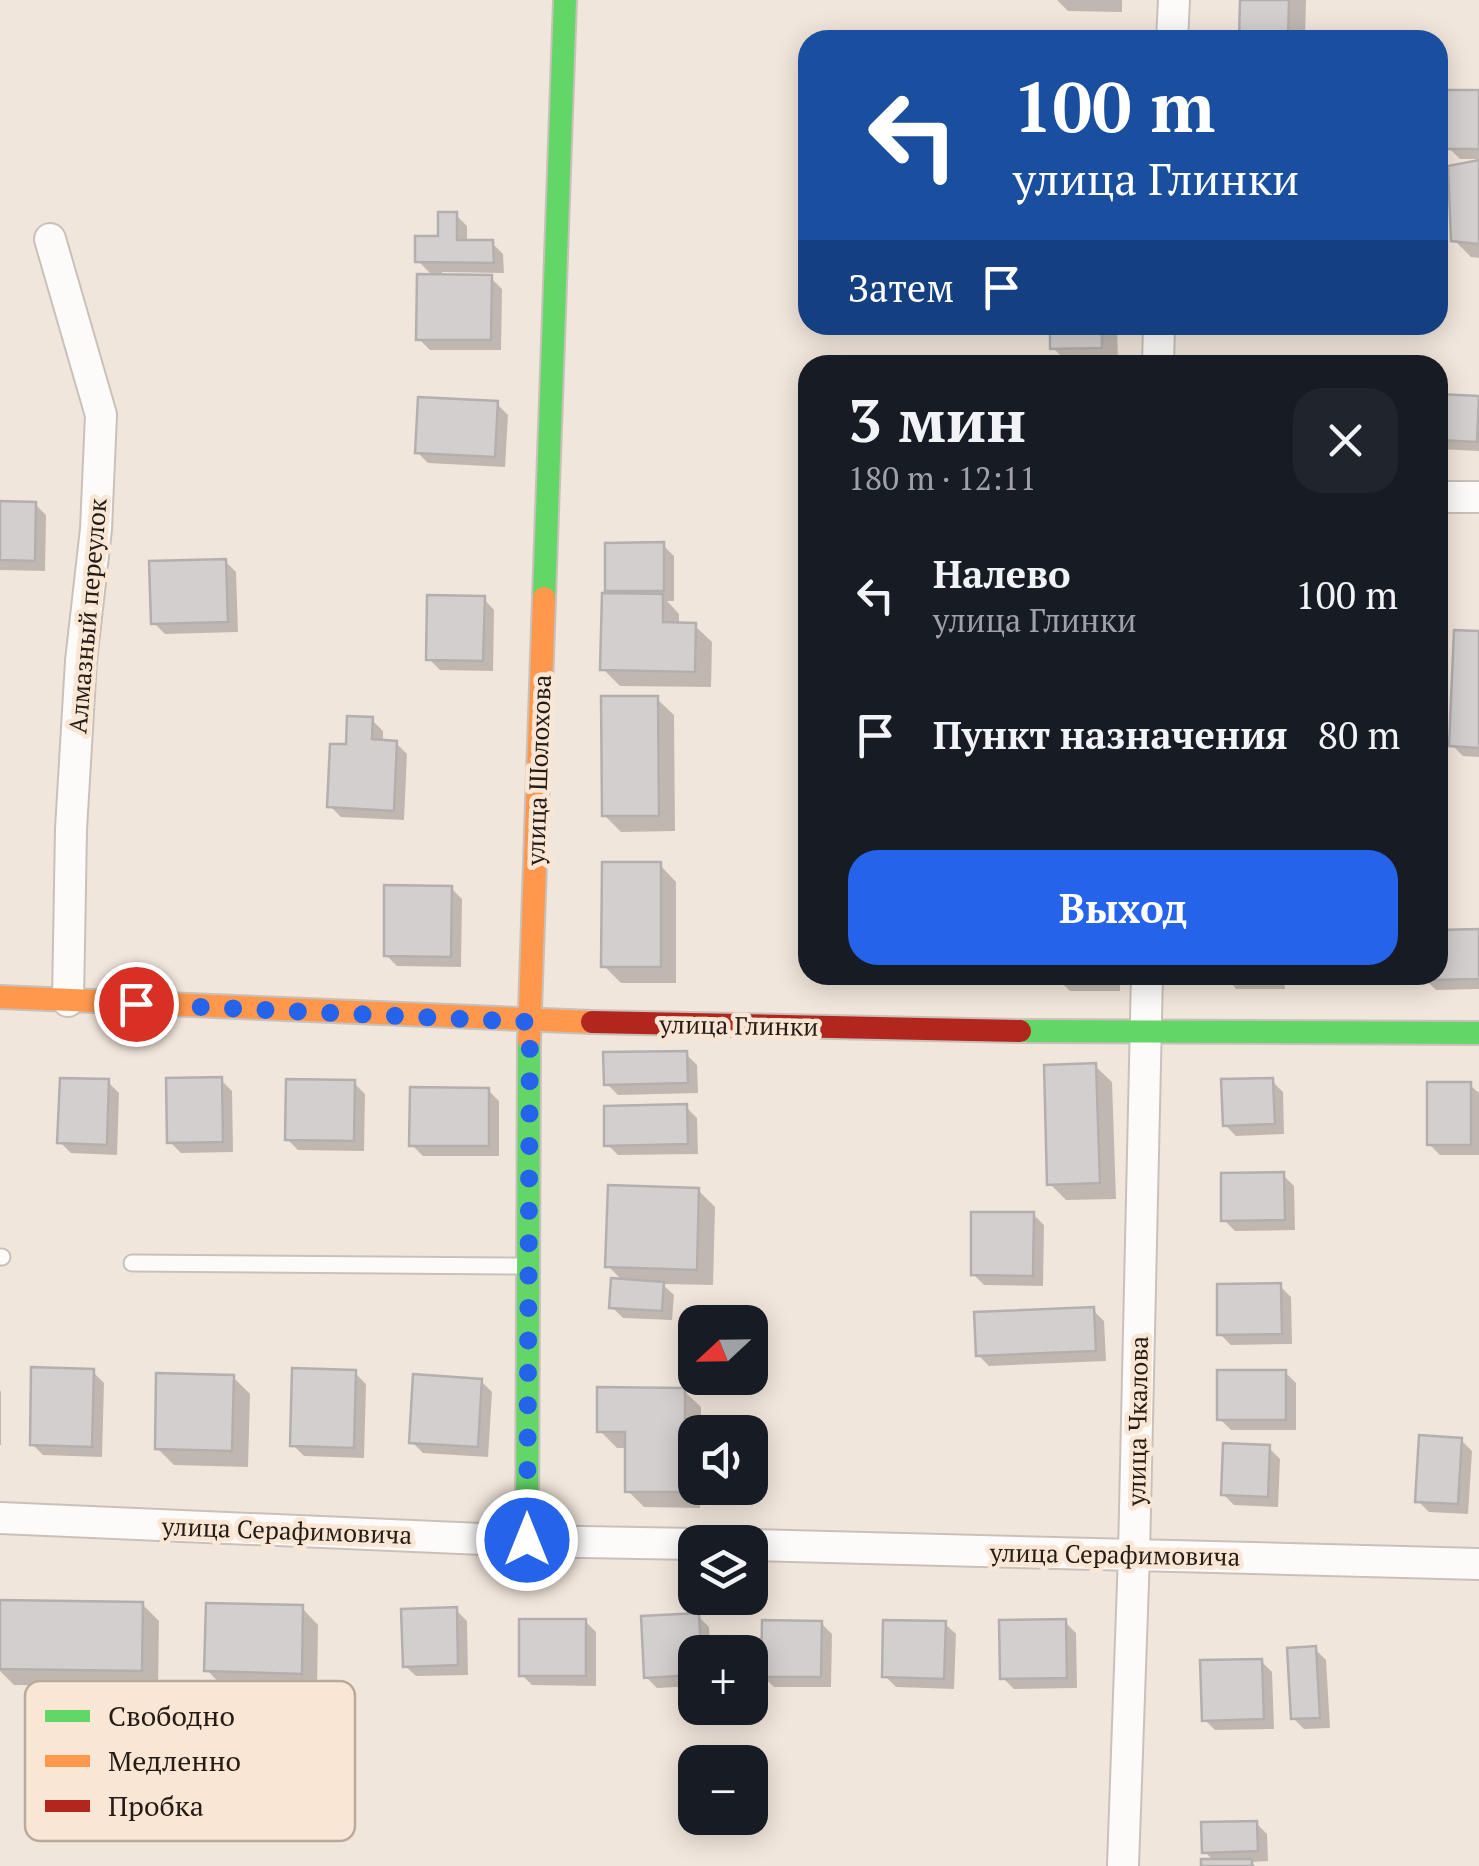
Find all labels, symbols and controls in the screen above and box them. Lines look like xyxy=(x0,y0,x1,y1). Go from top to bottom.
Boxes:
text: 100 m xyxy=(1013,59,1215,152)
icon: left xyxy=(848,70,978,200)
text: улица Глинки xyxy=(1013,148,1299,208)
icon: arrive xyxy=(974,260,1029,315)
text: Затем xyxy=(848,263,954,313)
text: 3 мин xyxy=(848,380,1026,459)
button: close xyxy=(1293,388,1398,493)
text: 180 m · 12:11 xyxy=(848,457,1036,499)
street label: Алмазный переулок xyxy=(60,497,114,735)
text: Налево xyxy=(933,549,1071,599)
icon: left xyxy=(848,568,903,623)
text: 100 m xyxy=(1295,570,1398,620)
text: улица Глинки xyxy=(933,599,1137,641)
street label: улица Шолохова xyxy=(518,674,558,867)
icon: arrive xyxy=(848,708,903,763)
text: Пункт назначения xyxy=(933,710,1288,760)
text: 80 m xyxy=(1318,710,1400,760)
button: Выход xyxy=(848,850,1398,965)
pin xyxy=(94,962,179,1047)
icon: arrive xyxy=(109,977,164,1032)
street label: улица Глинки xyxy=(658,1007,819,1043)
north arrow xyxy=(678,1305,768,1395)
map controls xyxy=(678,1305,768,1835)
street label: улица Чкалова xyxy=(1119,1335,1155,1507)
button: sound xyxy=(678,1415,768,1505)
position arrow xyxy=(475,1488,579,1592)
street label: улица Серафимовича xyxy=(160,1509,413,1551)
button: layers xyxy=(678,1525,768,1615)
street label: улица Серафимовича xyxy=(989,1535,1241,1573)
button: + xyxy=(678,1635,768,1725)
legend xyxy=(25,1681,355,1841)
text: Свободно xyxy=(108,1697,235,1734)
text: Медленно xyxy=(108,1742,241,1779)
button: − xyxy=(678,1745,768,1835)
text: Пробка xyxy=(108,1787,204,1824)

